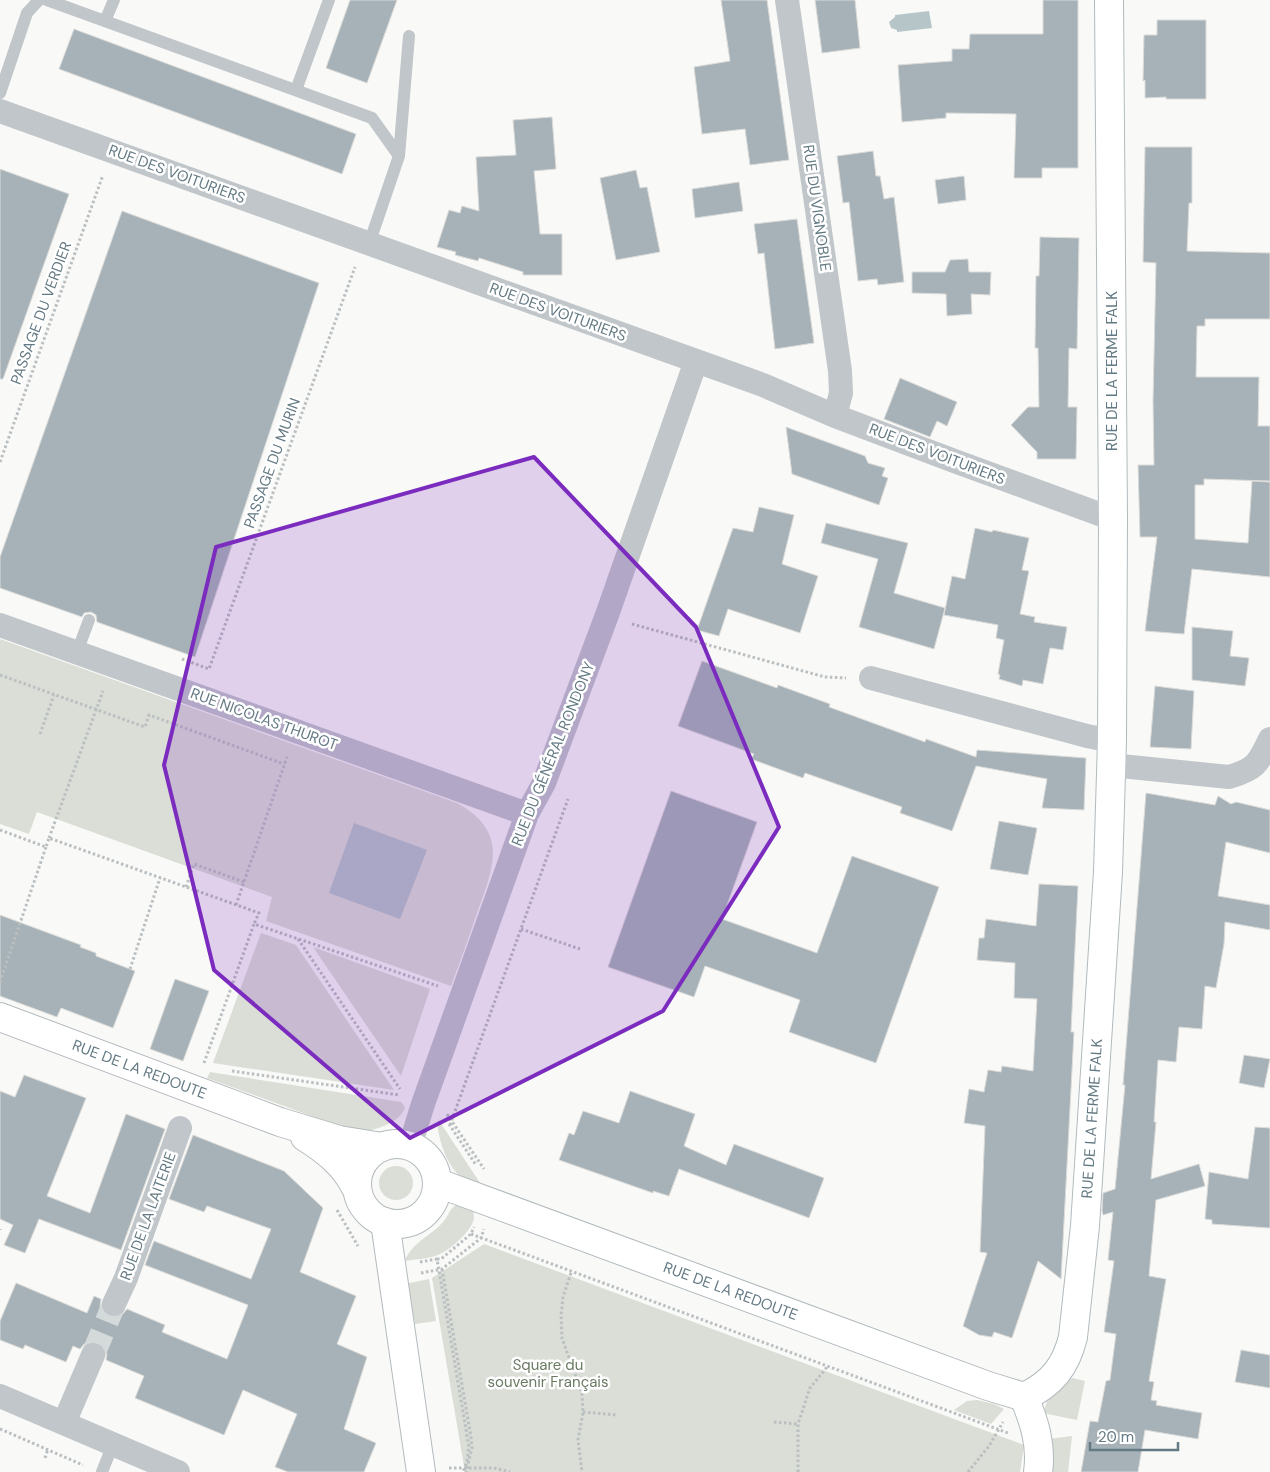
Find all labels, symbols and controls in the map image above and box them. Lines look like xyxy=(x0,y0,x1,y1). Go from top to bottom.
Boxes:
street label: RUE DES VOITURIERS xyxy=(106,140,248,208)
street label: RUE DU VIGNOBLE xyxy=(798,143,836,273)
street label: PASSAGE DU VERDIER xyxy=(6,239,76,387)
street label: RUE DES VOITURIERS xyxy=(487,278,629,346)
street label: RUE DE LA FERME FALK xyxy=(1102,291,1122,451)
street label: PASSAGE DU MURIN xyxy=(239,395,305,531)
street label: RUE DES VOITURIERS xyxy=(866,419,1008,489)
street label: RUE DU GÉNÉRAL RONDONY xyxy=(507,659,599,849)
street label: RUE NICOLAS THUROT xyxy=(188,683,340,755)
street label: RUE DE LA REDOUTE xyxy=(70,1035,210,1104)
street label: RUE DE LA FERME FALK xyxy=(1077,1038,1107,1199)
street label: RUE DE LA LAITERIE xyxy=(116,1149,180,1283)
street label: RUE DE LA REDOUTE xyxy=(661,1257,801,1325)
park label: Square du souvenir Français xyxy=(487,1355,609,1392)
scale bar xyxy=(1090,1420,1178,1452)
text: 20 m xyxy=(1098,1427,1134,1447)

